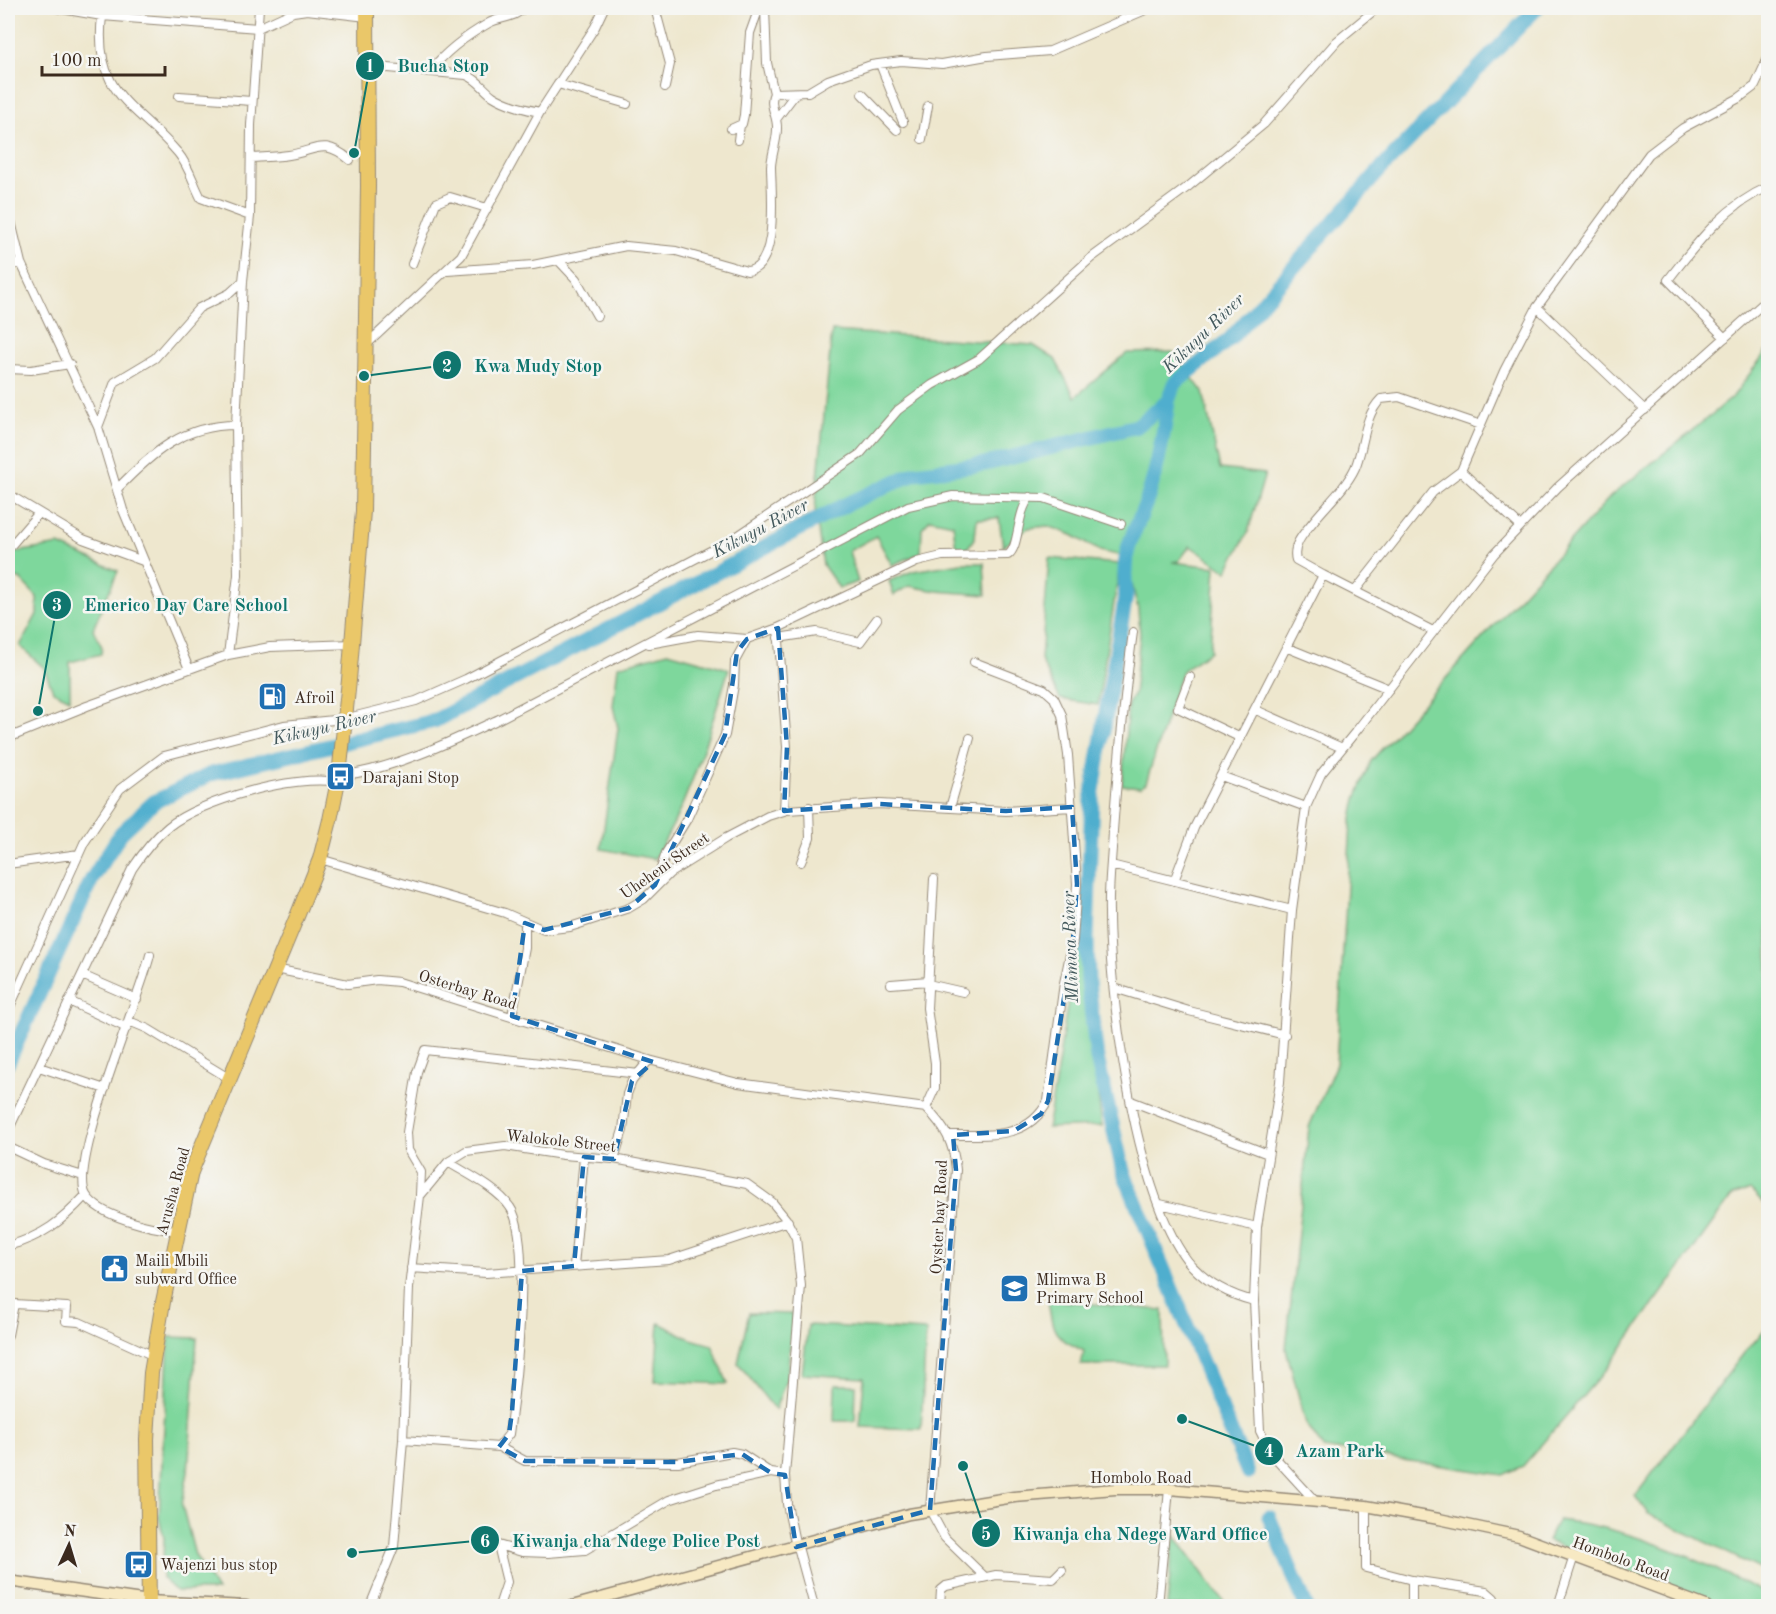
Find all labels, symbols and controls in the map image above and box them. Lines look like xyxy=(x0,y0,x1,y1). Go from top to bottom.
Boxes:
scale bar xyxy=(42,39,165,77)
callout: Bucha Stop xyxy=(355,48,501,84)
text: 100 m xyxy=(51,52,102,70)
text: 1 xyxy=(365,58,375,76)
text: Bucha Stop xyxy=(397,58,489,76)
water label: Kikuyu River xyxy=(1159,290,1249,378)
callout: Kwa Mudy Stop xyxy=(432,347,614,383)
text: 2 xyxy=(442,358,452,376)
text: Kwa Mudy Stop xyxy=(474,358,602,376)
water label: Kikuyu River xyxy=(709,495,813,562)
callout: Emerico Day Care School xyxy=(42,587,300,623)
text: 3 xyxy=(52,597,62,615)
text: Emerico Day Care School xyxy=(84,597,288,615)
fuel station icon: Afroil xyxy=(257,681,289,713)
place label: Afroil xyxy=(294,691,335,707)
water label: Kikuyu River xyxy=(270,707,379,749)
bus stop icon: Darajani Stop xyxy=(325,761,357,793)
place label: Darajani Stop xyxy=(362,771,459,787)
street label: Uheheni Street xyxy=(618,830,713,903)
water label: Mlimwa River xyxy=(1060,889,1082,1004)
street label: Osterbay Road xyxy=(416,968,519,1013)
street label: Walokole Street xyxy=(505,1128,617,1156)
street label: Arusha Road xyxy=(154,1145,193,1238)
street label: Oyster bay Road xyxy=(929,1159,951,1275)
public building icon: Maili Mbili subward Office xyxy=(98,1253,130,1285)
place label: Maili Mbili subward Office xyxy=(135,1254,237,1288)
school or university icon: Mlimwa B Primary School xyxy=(999,1272,1031,1304)
place label: Mlimwa B Primary School xyxy=(1036,1273,1144,1307)
callout: Azam Park xyxy=(1254,1433,1397,1469)
text: 4 xyxy=(1264,1443,1274,1461)
text: Azam Park xyxy=(1295,1443,1385,1461)
street label: Hombolo Road xyxy=(1090,1471,1192,1487)
north arrow xyxy=(39,1515,99,1575)
callout: Kiwanja cha Ndege Ward Office xyxy=(971,1515,1280,1551)
callout: Kiwanja cha Ndege Police Post xyxy=(470,1522,772,1558)
text: N xyxy=(63,1524,77,1540)
text: 5 xyxy=(981,1526,991,1544)
text: Kiwanja cha Ndege Ward Office xyxy=(1012,1526,1268,1544)
text: 6 xyxy=(480,1533,490,1551)
text: Kiwanja cha Ndege Police Post xyxy=(512,1533,761,1551)
street label: Hombolo Road xyxy=(1570,1535,1671,1585)
bus stop icon: Wajenzi bus stop xyxy=(123,1548,155,1580)
place label: Wajenzi bus stop xyxy=(160,1558,278,1574)

